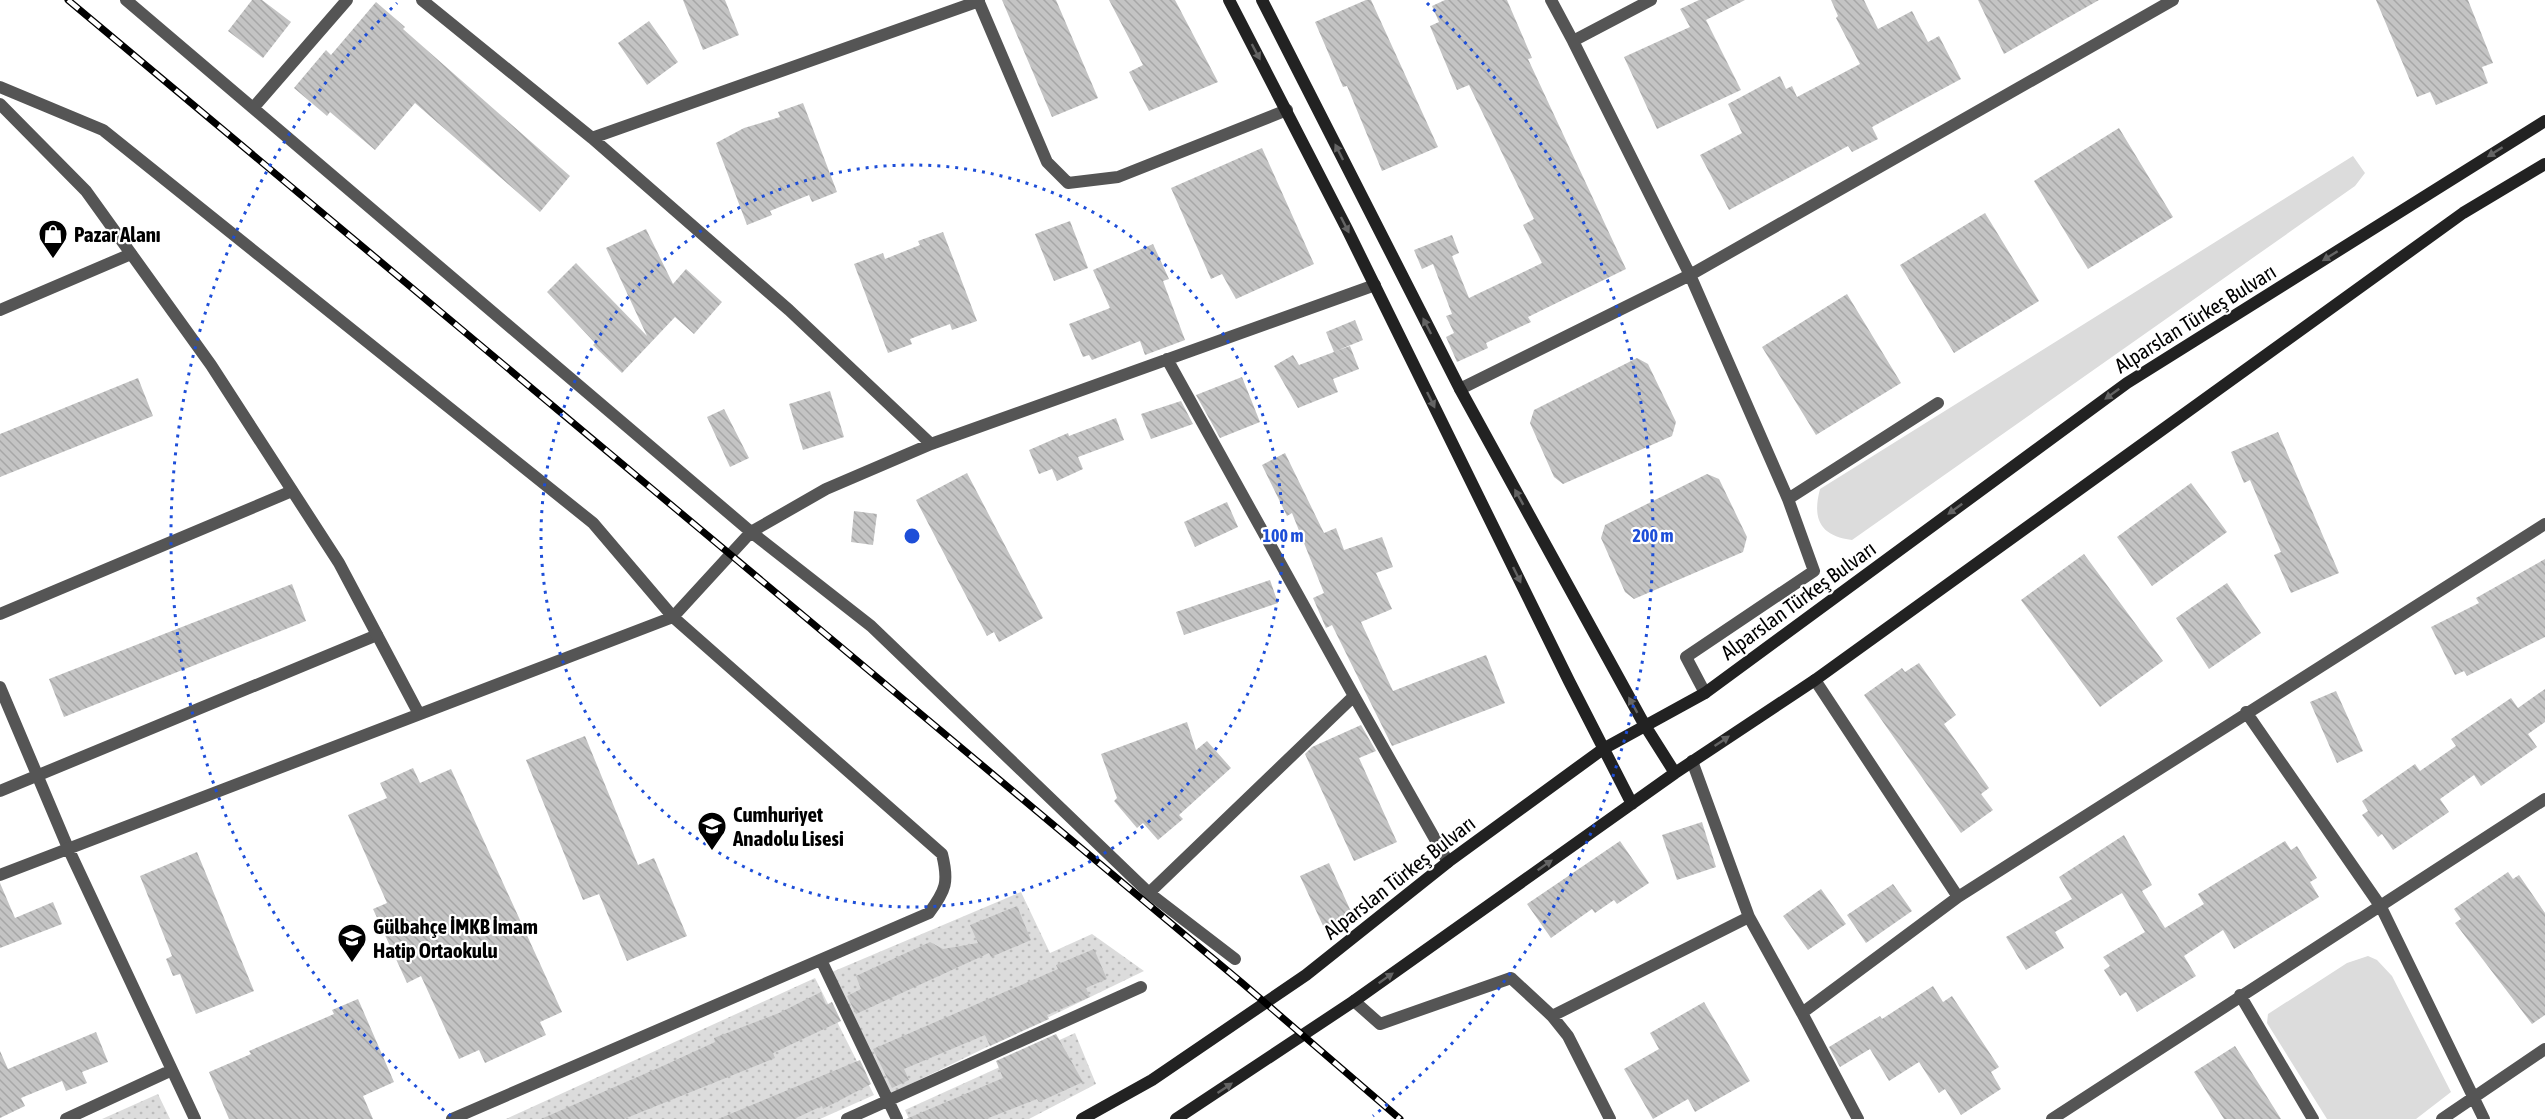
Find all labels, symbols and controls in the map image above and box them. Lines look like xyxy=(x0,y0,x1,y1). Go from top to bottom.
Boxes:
one-way arrow xyxy=(1251,43,1261,60)
one-way arrow xyxy=(1334,143,1344,160)
one-way arrow xyxy=(2487,147,2504,158)
one-way arrow xyxy=(1340,217,1350,234)
shop icon: Pazar Alanı xyxy=(37,218,69,260)
place label: Pazar Alanı xyxy=(74,222,161,246)
one-way arrow xyxy=(2322,250,2338,261)
street label: Alparslan Türkeş Bulvarı xyxy=(2110,259,2280,377)
one-way arrow xyxy=(1423,317,1432,334)
one-way arrow xyxy=(2105,388,2121,400)
one-way arrow xyxy=(1426,391,1436,409)
one-way arrow xyxy=(1514,489,1524,506)
one-way arrow xyxy=(1948,503,1963,515)
text: 100 m xyxy=(1263,525,1303,546)
text: 200 m xyxy=(1633,525,1673,546)
centre of rings xyxy=(902,526,922,546)
street label: Alparslan Türkeş Bulvarı xyxy=(1716,536,1880,664)
one-way arrow xyxy=(1513,567,1522,584)
one-way arrow xyxy=(1628,696,1638,713)
one-way arrow xyxy=(1714,735,1730,747)
place label: Cumhuriyet Anadolu Lisesi xyxy=(732,802,844,850)
school or university icon: Cumhuriyet Anadolu Lisesi xyxy=(696,810,728,852)
street label: Alparslan Türkeş Bulvarı xyxy=(1319,810,1479,944)
one-way arrow xyxy=(1537,859,1553,871)
place label: Gülbahçe İMKB İmam Hatip Ortaokulu xyxy=(373,914,538,962)
school or university icon: Gülbahçe İMKB İmam Hatip Ortaokulu xyxy=(336,922,368,964)
one-way arrow xyxy=(1378,972,1394,984)
one-way arrow xyxy=(1217,1082,1233,1094)

